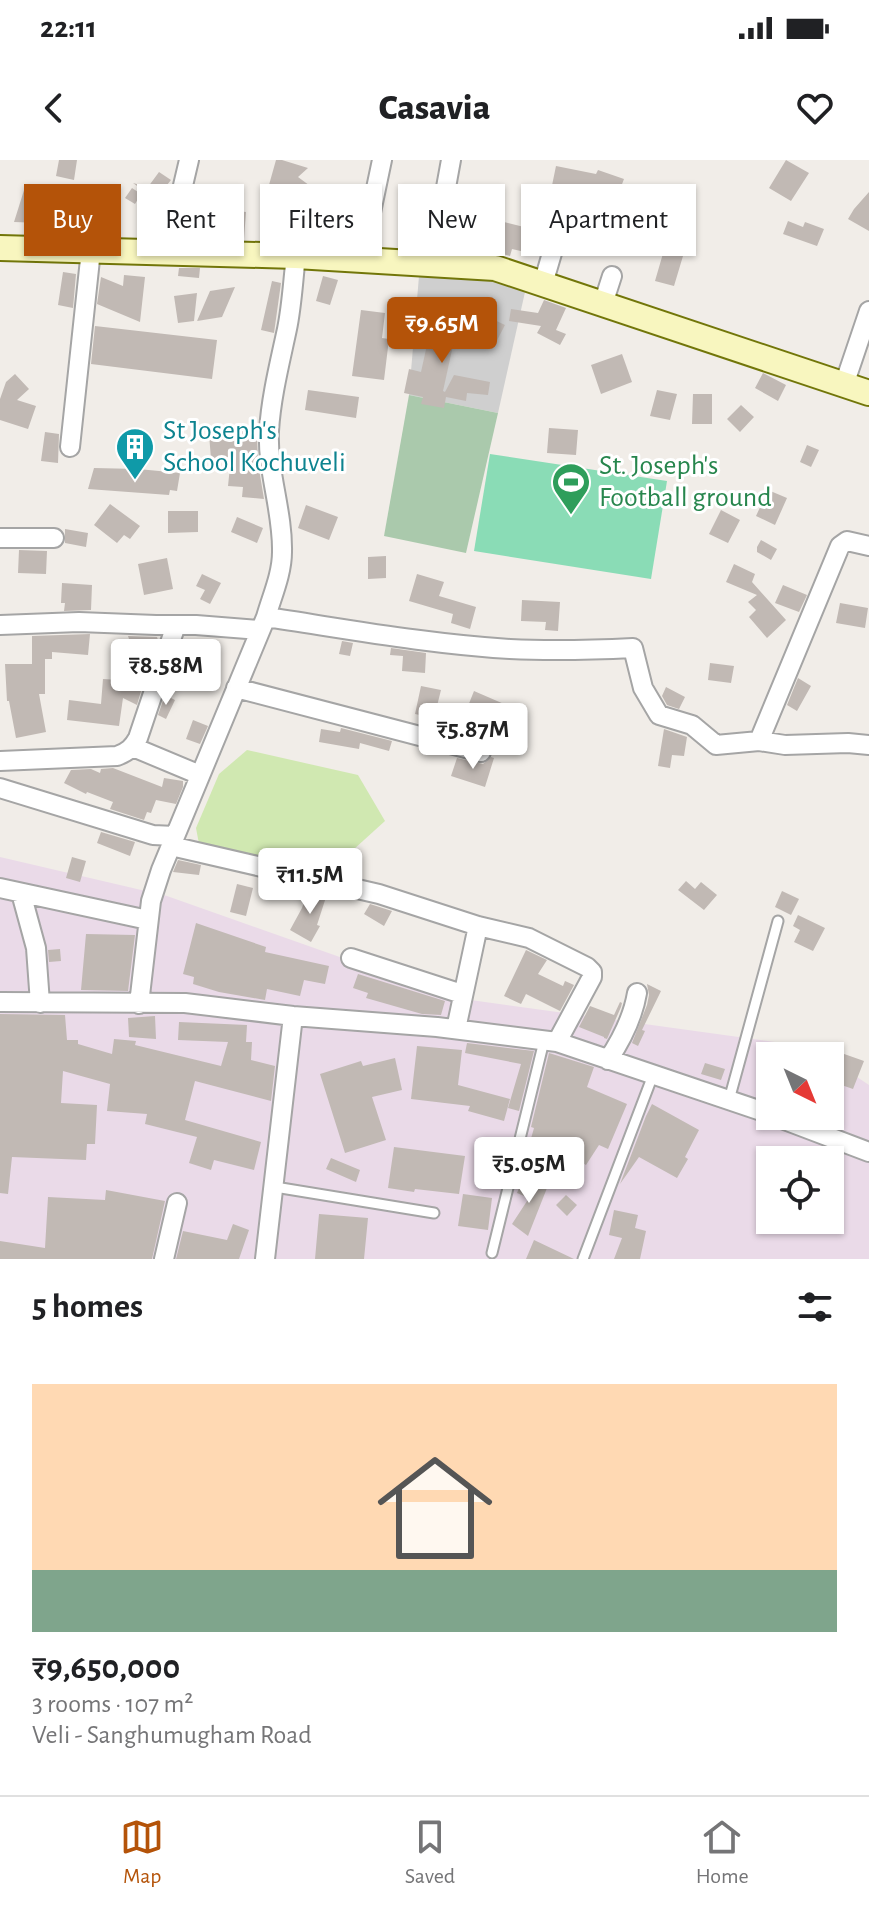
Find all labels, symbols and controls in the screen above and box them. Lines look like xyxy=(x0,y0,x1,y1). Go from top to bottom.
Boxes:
text: 22:11 xyxy=(40,13,97,43)
icon: back xyxy=(32,86,76,130)
icon: heart xyxy=(793,86,837,130)
text: Casavia xyxy=(379,90,490,126)
chip: Buy xyxy=(24,184,121,256)
chip: Rent xyxy=(137,184,244,256)
chip: Filters xyxy=(260,184,382,256)
chip: New xyxy=(398,184,505,256)
chip: Apartment xyxy=(521,184,696,256)
pin: ₹9.65M xyxy=(377,297,507,365)
text: ₹9.65M xyxy=(405,310,479,336)
place label: St Joseph's School Kochuveli xyxy=(163,417,346,477)
building icon: St Joseph's School Kochuveli xyxy=(114,426,156,481)
place label: St. Joseph's Football ground xyxy=(599,452,772,512)
sports icon: St. Joseph's Football ground xyxy=(550,461,592,516)
pin: ₹8.58M xyxy=(101,639,231,707)
text: ₹8.58M xyxy=(129,652,203,678)
pin: ₹5.87M xyxy=(408,703,538,771)
text: ₹5.87M xyxy=(437,716,509,742)
pin: ₹11.5M xyxy=(245,848,375,916)
text: ₹11.5M xyxy=(276,861,344,887)
north arrow xyxy=(756,1042,844,1130)
map controls xyxy=(756,1042,844,1234)
pin: ₹5.05M xyxy=(464,1137,594,1205)
button: locate xyxy=(756,1146,844,1234)
text: ₹5.05M xyxy=(492,1150,566,1176)
icon: filters xyxy=(793,1285,837,1329)
text: 5 homes xyxy=(32,1290,143,1324)
icon: home xyxy=(363,1436,507,1580)
text: ₹9,650,000 xyxy=(32,1651,180,1685)
text: 3 rooms · 107 m² xyxy=(32,1691,193,1717)
text: Veli - Sanghumugham Road xyxy=(32,1722,312,1748)
tab: Map xyxy=(120,1815,164,1889)
tab: Saved xyxy=(405,1815,455,1889)
tab: Home xyxy=(696,1815,749,1889)

